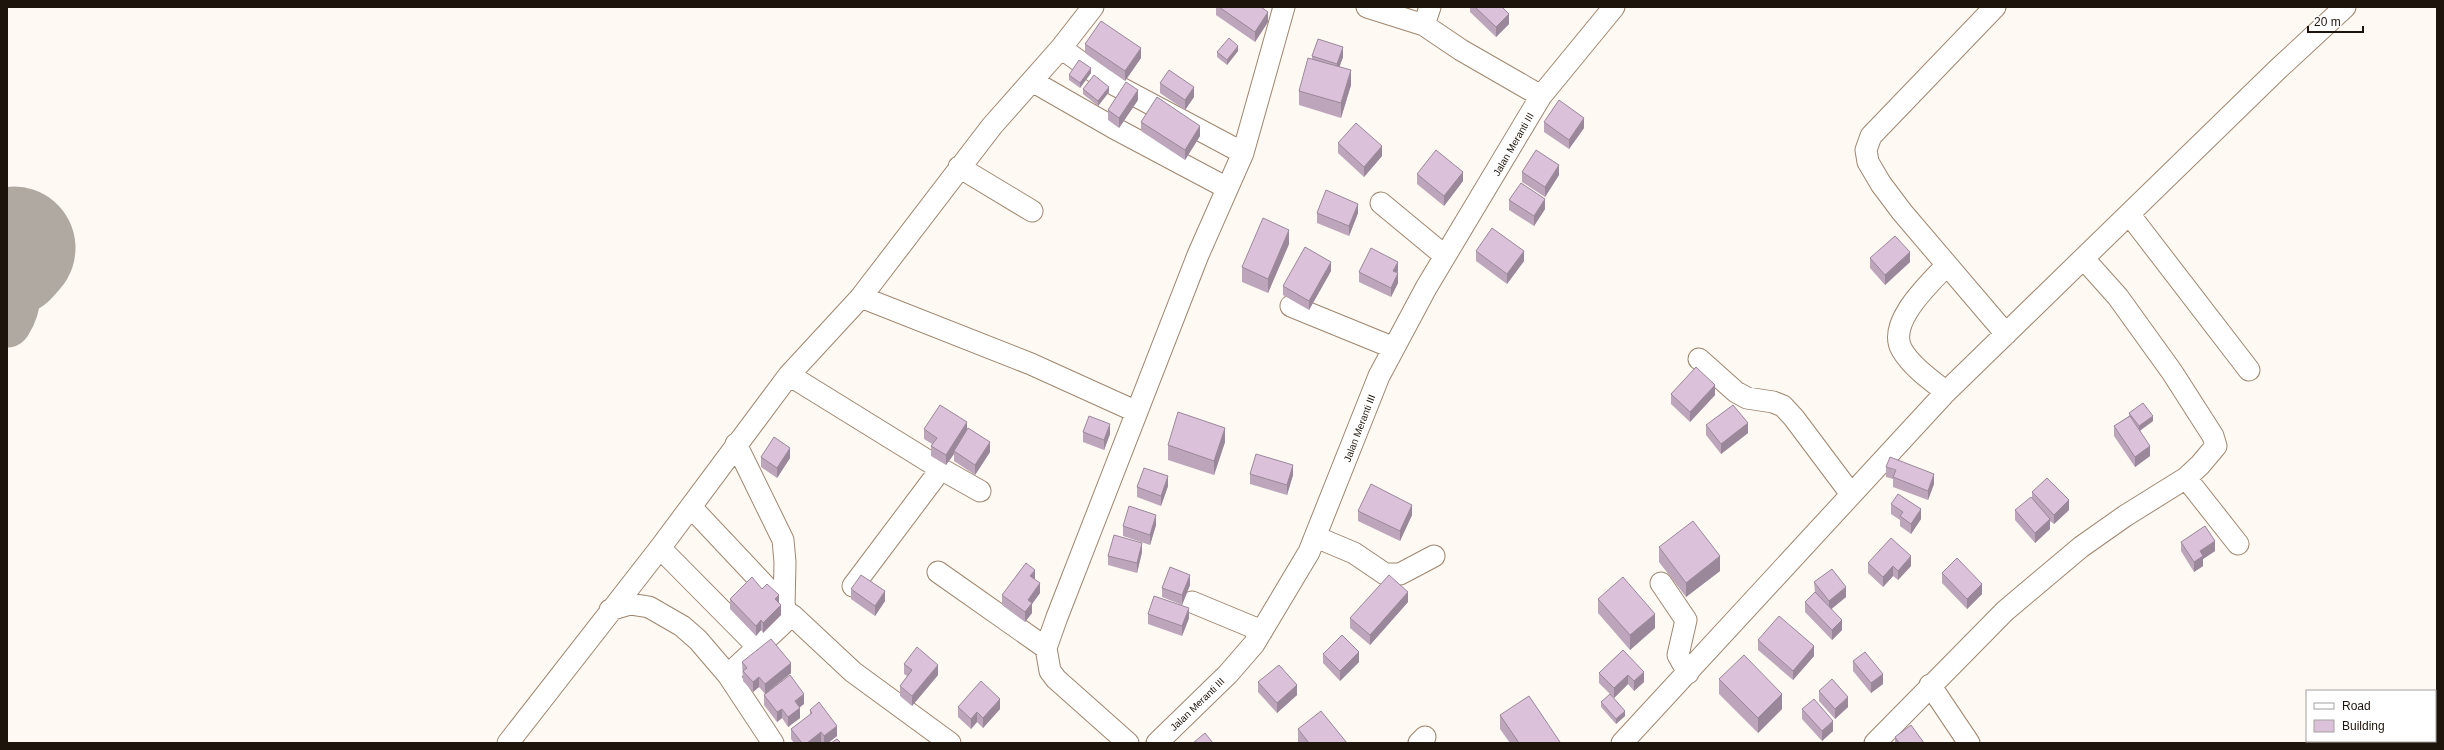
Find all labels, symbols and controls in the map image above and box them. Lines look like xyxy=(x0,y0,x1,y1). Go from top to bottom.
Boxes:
scale bar xyxy=(2308,8,2363,34)
text: 20 m xyxy=(2314,15,2341,29)
street label: Jalan Meranti III xyxy=(1491,111,1536,178)
street label: Jalan Meranti III xyxy=(1342,393,1377,463)
street label: Jalan Meranti III xyxy=(1168,676,1227,733)
legend xyxy=(2306,690,2436,742)
text: Road xyxy=(2342,699,2371,713)
text: Building xyxy=(2342,719,2385,733)

